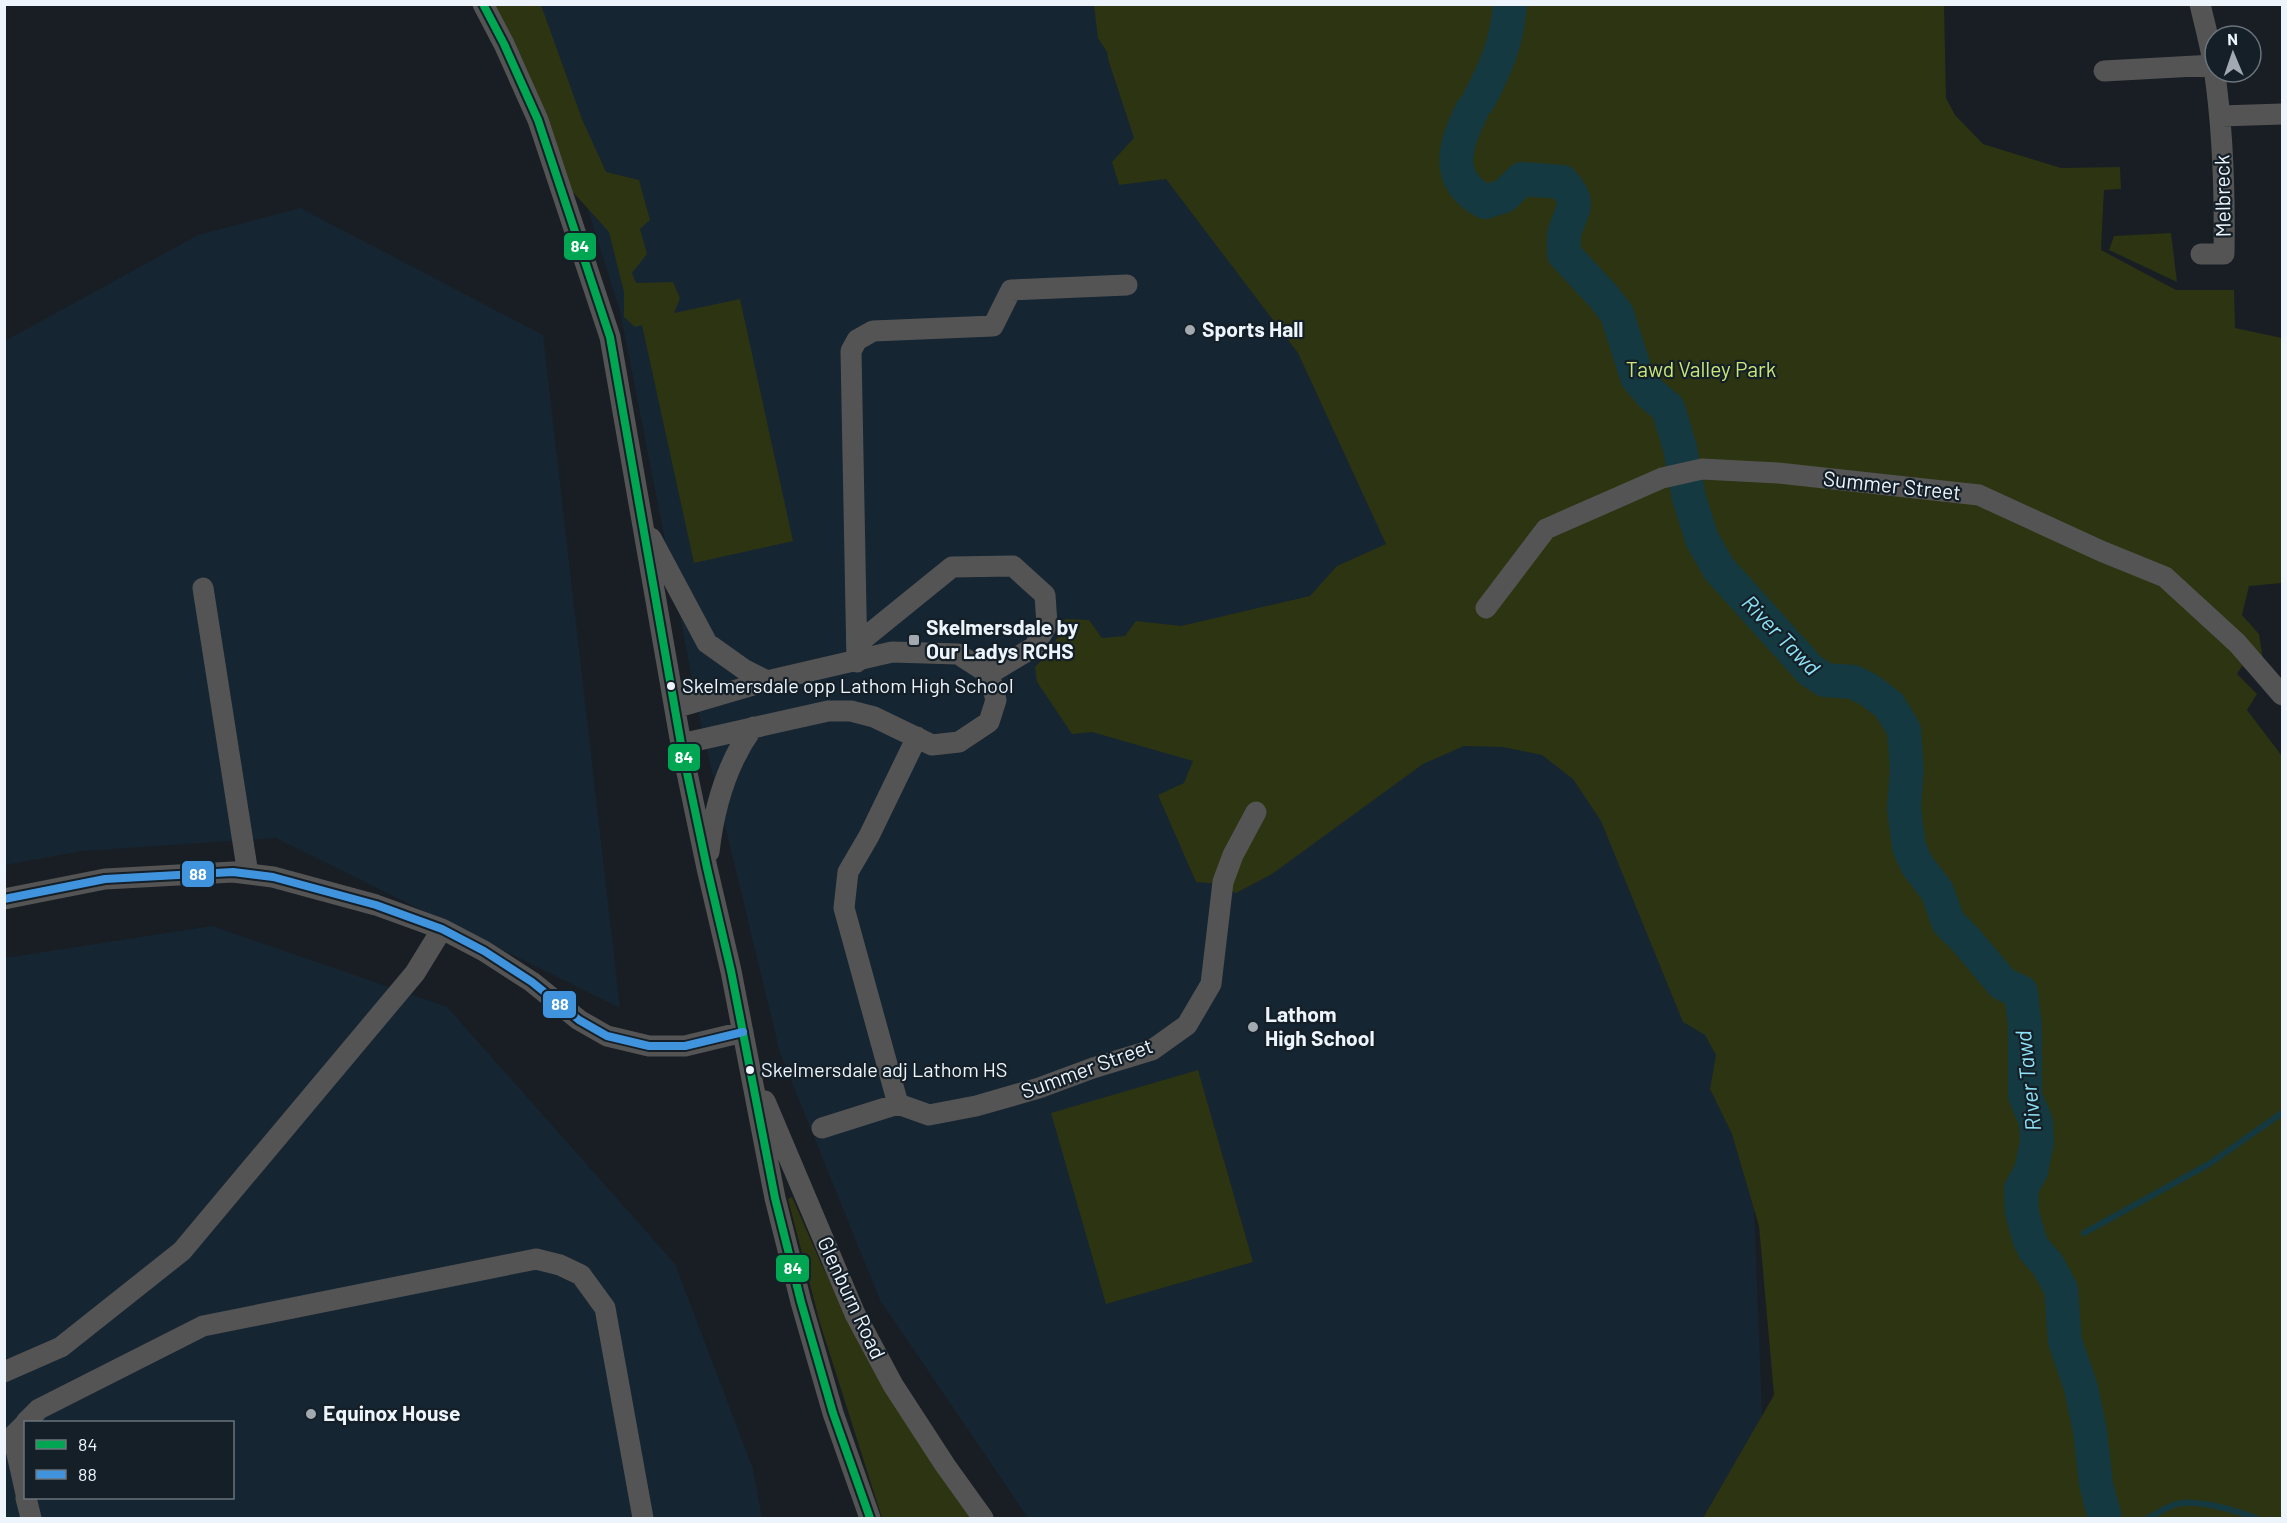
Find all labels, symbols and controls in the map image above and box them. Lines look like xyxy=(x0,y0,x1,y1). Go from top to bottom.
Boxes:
north arrow xyxy=(2203,24,2263,84)
text: N xyxy=(2227,29,2238,48)
street label: Melbreck xyxy=(2208,154,2235,238)
line badge: 84 xyxy=(563,232,597,261)
text: 84 xyxy=(571,236,589,255)
place label: Sports Hall xyxy=(1202,316,1303,341)
marker: Sports Hall xyxy=(1183,323,1197,337)
park label: Tawd Valley Park xyxy=(1626,356,1776,381)
street label: Summer Street xyxy=(1822,465,1962,504)
water label: River Tawd xyxy=(1737,589,1826,680)
place label: Skelmersdale by Our Ladys RCHS xyxy=(926,614,1079,663)
marker: Skelmersdale by Our Ladys RCHS xyxy=(907,633,921,647)
place label: Skelmersdale opp Lathom High School xyxy=(682,673,1014,697)
marker: Skelmersdale opp Lathom High School xyxy=(665,680,677,692)
line badge: 84 xyxy=(667,743,701,772)
text: 84 xyxy=(675,747,693,766)
line badge: 88 xyxy=(181,860,215,888)
text: 88 xyxy=(189,864,207,883)
line badge: 88 xyxy=(542,990,577,1019)
text: 88 xyxy=(551,994,569,1013)
place label: Lathom High School xyxy=(1265,1001,1375,1050)
marker: Lathom High School xyxy=(1246,1020,1260,1034)
water label: River Tawd xyxy=(2009,1029,2045,1133)
street label: Summer Street xyxy=(1017,1032,1156,1103)
place label: Skelmersdale adj Lathom HS xyxy=(761,1057,1008,1081)
marker: Skelmersdale adj Lathom HS xyxy=(744,1064,756,1076)
street label: Glenburn Road xyxy=(813,1232,892,1363)
line badge: 84 xyxy=(775,1254,810,1283)
text: 84 xyxy=(784,1258,802,1277)
place label: Equinox House xyxy=(323,1400,460,1425)
marker: Equinox House xyxy=(304,1407,318,1421)
legend xyxy=(24,1421,234,1499)
text: 84 xyxy=(78,1433,97,1455)
text: 88 xyxy=(78,1463,97,1485)

